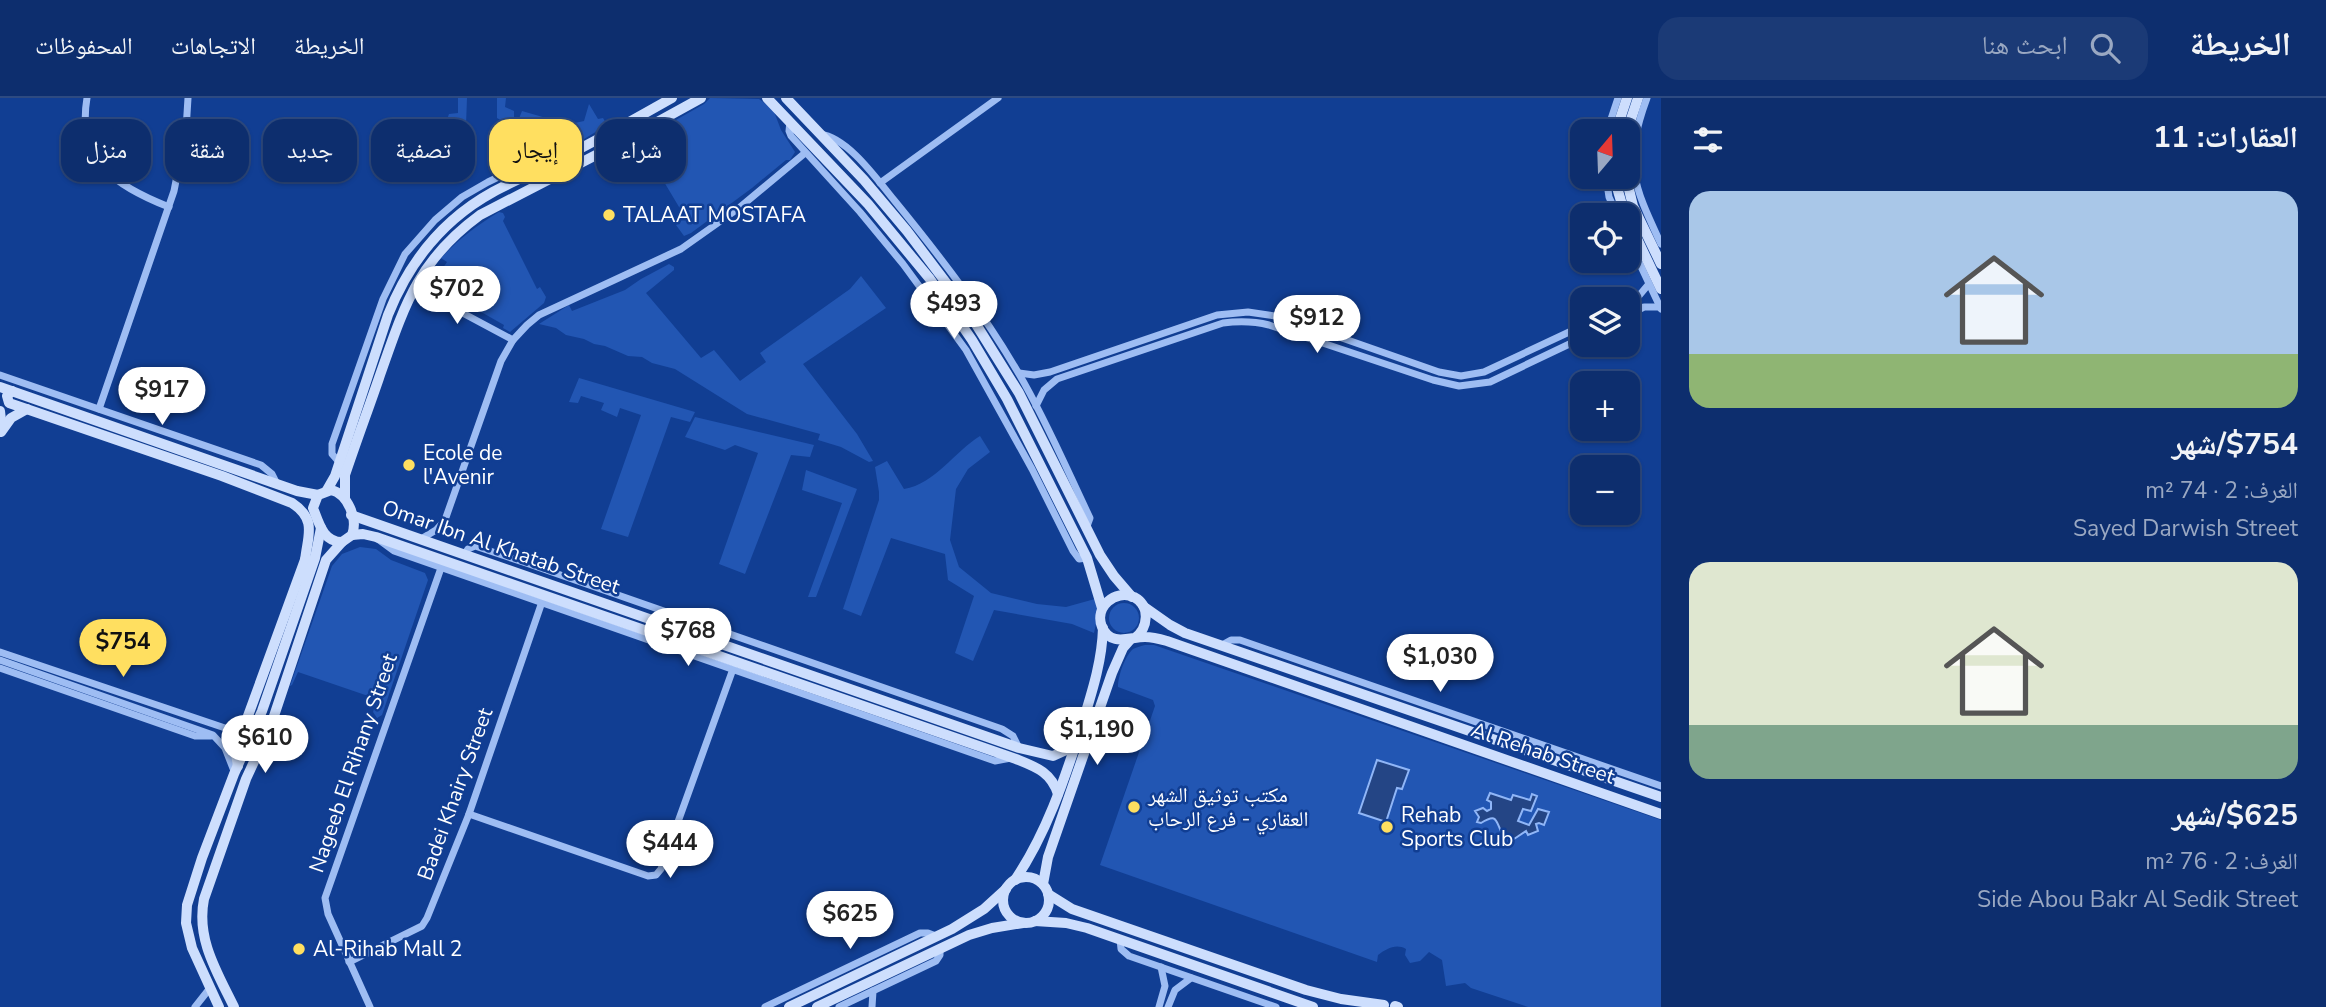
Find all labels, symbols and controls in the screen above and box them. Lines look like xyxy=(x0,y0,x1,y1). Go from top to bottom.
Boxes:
search box xyxy=(1658,17,2148,80)
text: الخريطة xyxy=(2190,22,2291,67)
text: ابحث هنا xyxy=(1982,28,2068,63)
icon: search xyxy=(2086,29,2124,67)
text: المحفوظات xyxy=(35,30,133,62)
text: الاتجاهات xyxy=(171,30,256,62)
text: الخريطة xyxy=(294,30,365,62)
text: العقارات: 11 xyxy=(2153,117,2298,158)
chip: منزل xyxy=(61,119,151,182)
chip: شقة xyxy=(165,119,249,182)
chip: جديد xyxy=(263,119,357,182)
chip: تصفية xyxy=(371,119,475,182)
chip: إيجار xyxy=(489,119,582,182)
chip: شراء xyxy=(596,119,686,182)
north arrow xyxy=(1570,119,1640,189)
map controls xyxy=(1570,119,1640,525)
icon: filters xyxy=(1689,121,1727,159)
place label: TALAAT MOSTAFA xyxy=(623,201,806,229)
button: locate xyxy=(1570,203,1640,273)
marker: TALAAT MOSTAFA xyxy=(601,207,617,223)
icon: home xyxy=(1931,237,2057,363)
pin: $702 xyxy=(416,266,498,326)
text: $702 xyxy=(429,273,485,304)
pin: $493 xyxy=(913,282,995,341)
button: layers xyxy=(1570,287,1640,357)
text: $493 xyxy=(926,288,982,319)
pin: $912 xyxy=(1276,296,1358,355)
text: $912 xyxy=(1289,302,1345,333)
pin: $917 xyxy=(121,368,203,427)
button: + xyxy=(1570,371,1640,441)
text: $917 xyxy=(134,374,190,405)
text: $754/شهر xyxy=(2172,424,2298,465)
place label: Ecole de l'Avenir xyxy=(423,439,502,491)
button: − xyxy=(1570,455,1640,525)
marker: Ecole de l'Avenir xyxy=(401,457,417,473)
text: الغرف: 2 · 74 m² xyxy=(2145,475,2298,506)
street label: Omar Ibn Al Khatab Street xyxy=(378,493,624,601)
text: Sayed Darwish Street xyxy=(2073,513,2298,544)
pin: $768 xyxy=(647,608,729,668)
icon: home xyxy=(1931,608,2057,734)
text: $768 xyxy=(660,615,716,646)
pin: $754 xyxy=(82,620,164,679)
text: $754 xyxy=(95,626,151,657)
pin: $1,030 xyxy=(1383,634,1497,694)
text: $1,030 xyxy=(1403,641,1477,672)
street label: Nageeb El Rihany Street xyxy=(302,649,404,876)
street label: Badei Khairy Street xyxy=(411,703,499,884)
pin: $1,190 xyxy=(1040,708,1154,767)
text: $1,190 xyxy=(1060,714,1134,745)
street label: Al Rehab Street xyxy=(1468,715,1619,791)
pin: $610 xyxy=(224,716,306,775)
text: $610 xyxy=(237,722,293,753)
place label: مكتب توثيق الشهر العقاري - فرع الرحاب xyxy=(1147,781,1309,835)
text: $625/شهر xyxy=(2172,795,2298,836)
marker: مكتب توثيق الشهر العقاري - فرع الرحاب xyxy=(1126,799,1142,815)
place label: Rehab Sports Club xyxy=(1401,801,1513,853)
marker: Rehab Sports Club xyxy=(1379,819,1395,835)
pin: $444 xyxy=(629,820,711,880)
text: $444 xyxy=(642,827,698,858)
text: الغرف: 2 · 76 m² xyxy=(2145,846,2298,877)
text: Side Abou Bakr Al Sedik Street xyxy=(1977,884,2298,915)
pin: $625 xyxy=(809,892,891,951)
text: $625 xyxy=(822,898,878,929)
place label: Al-Rihab Mall 2 xyxy=(313,935,462,963)
marker: Al-Rihab Mall 2 xyxy=(291,941,307,957)

